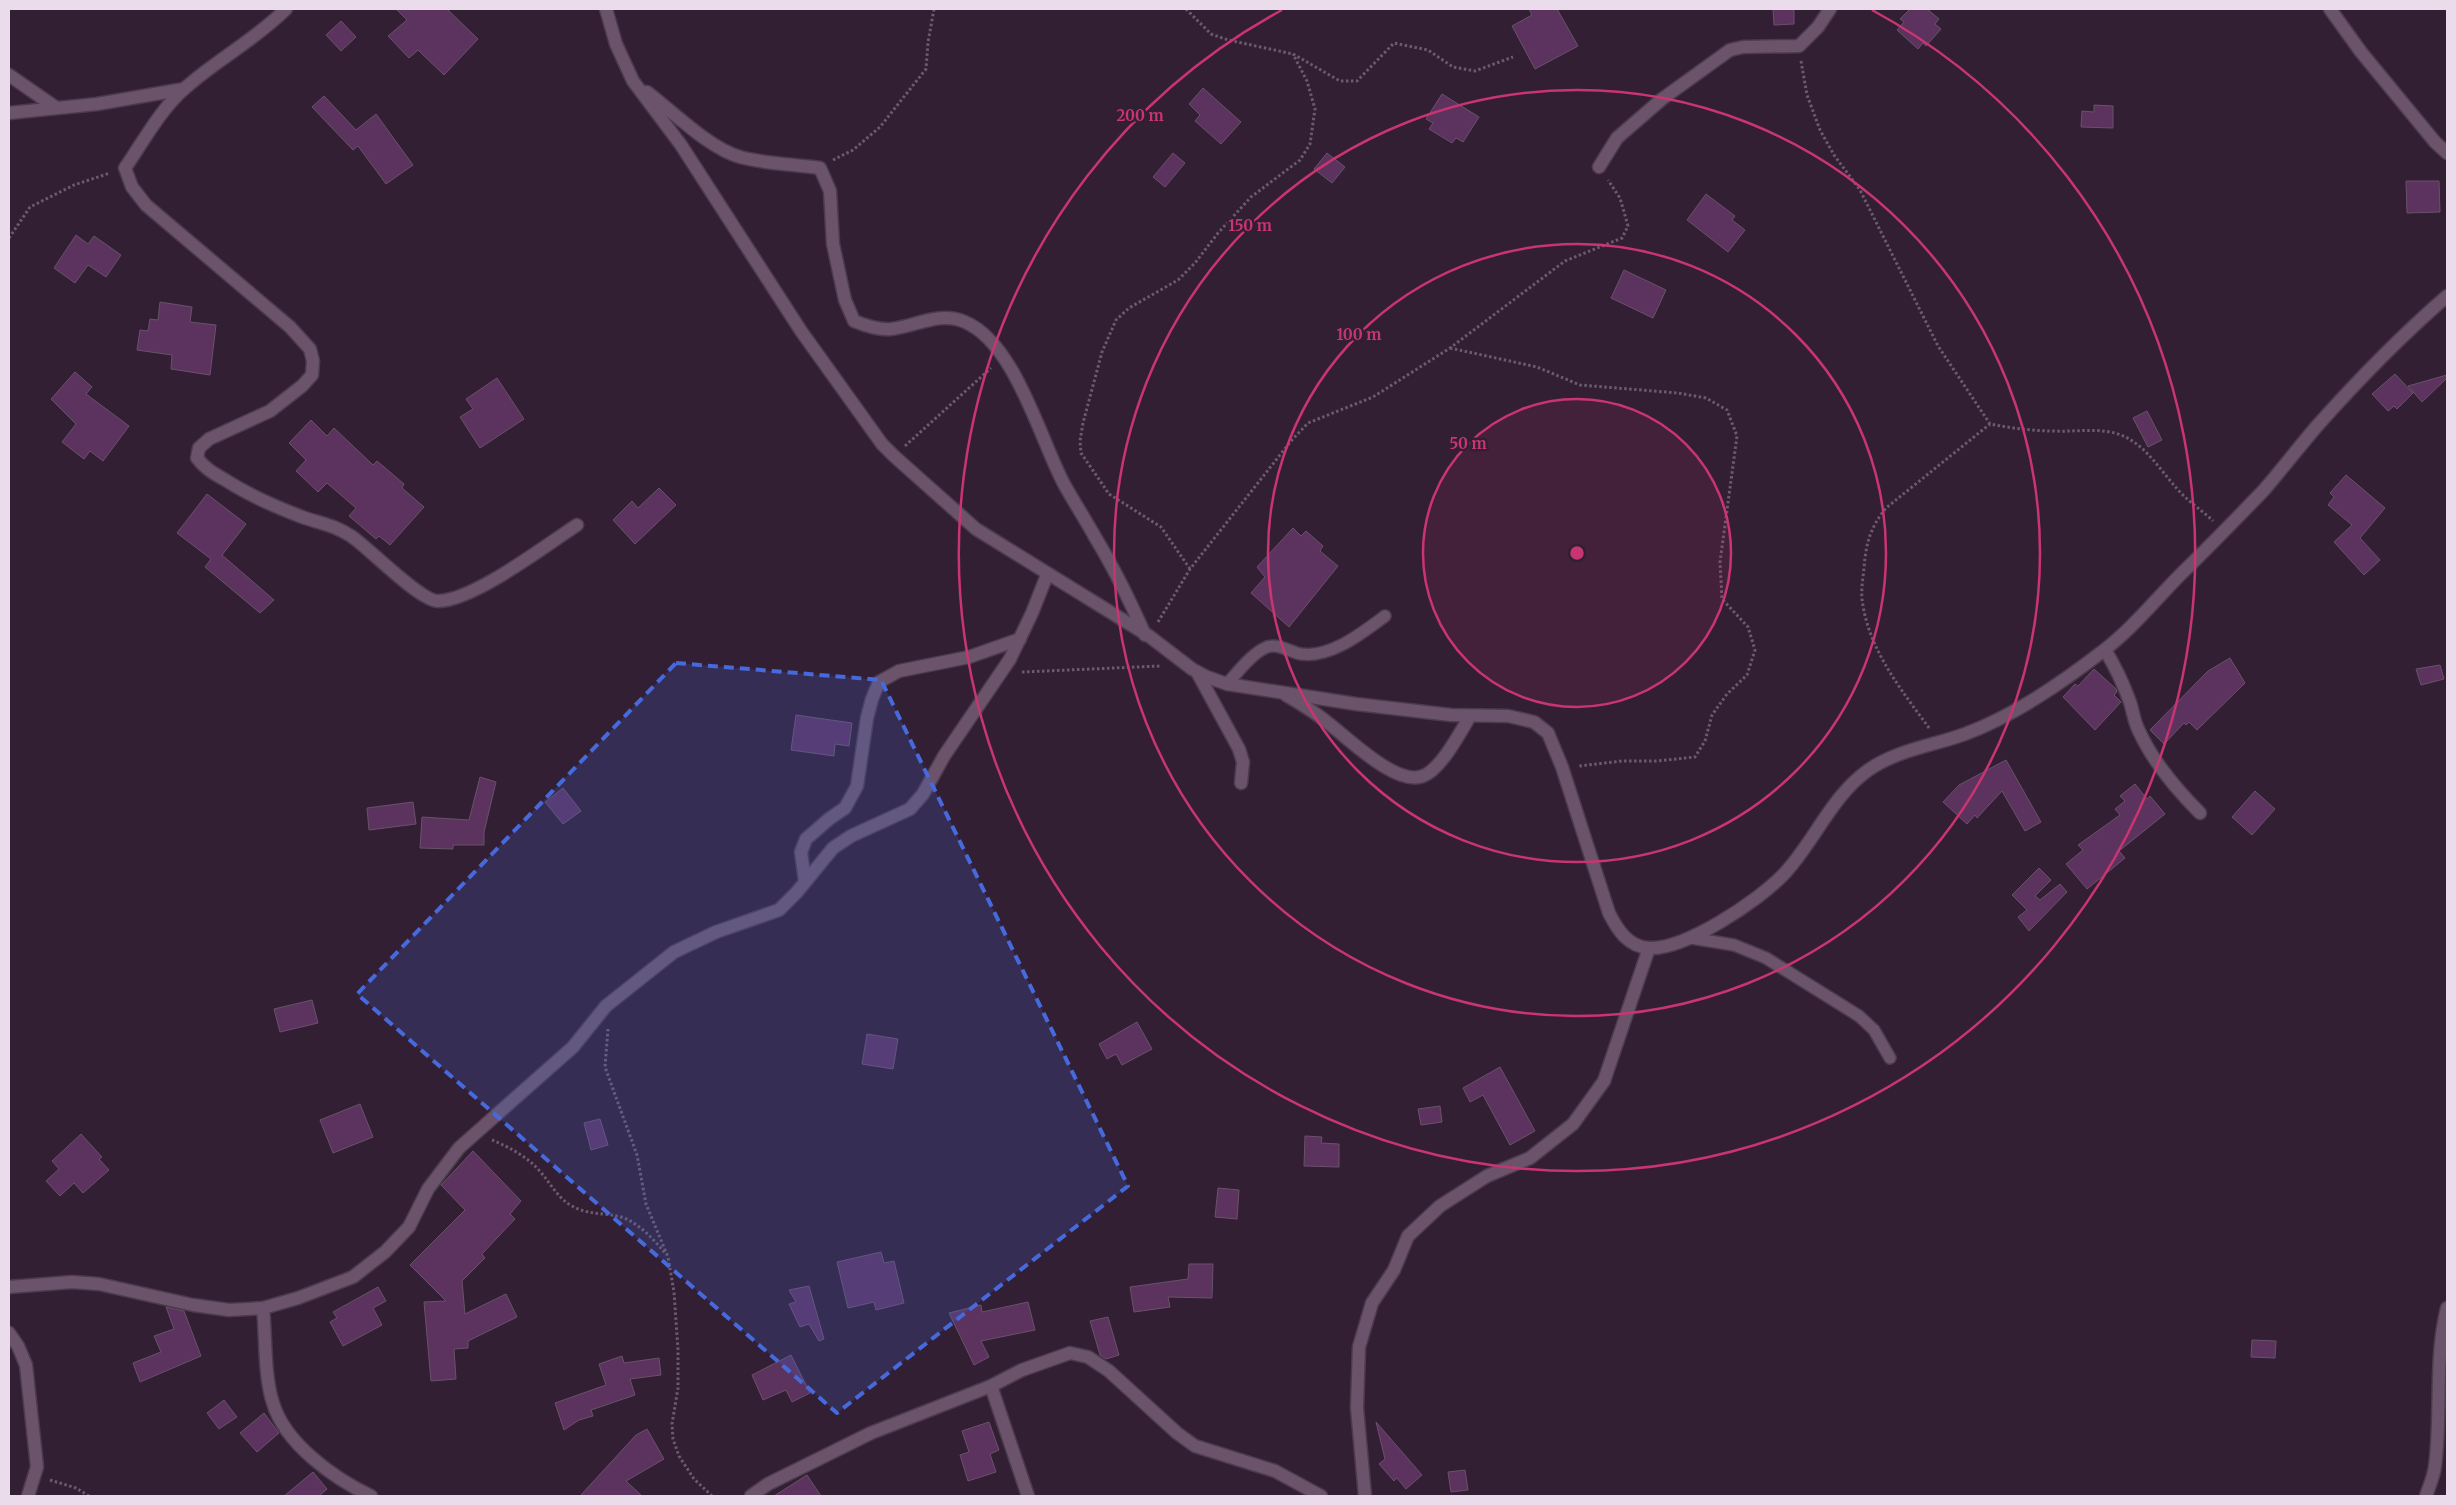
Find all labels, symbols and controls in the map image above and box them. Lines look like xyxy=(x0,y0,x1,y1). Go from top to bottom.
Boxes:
text: 200 m xyxy=(1116,106,1164,125)
text: 150 m xyxy=(1228,216,1272,235)
text: 100 m xyxy=(1337,325,1381,344)
text: 50 m xyxy=(1449,434,1487,453)
centre of rings xyxy=(1568,544,1586,562)

